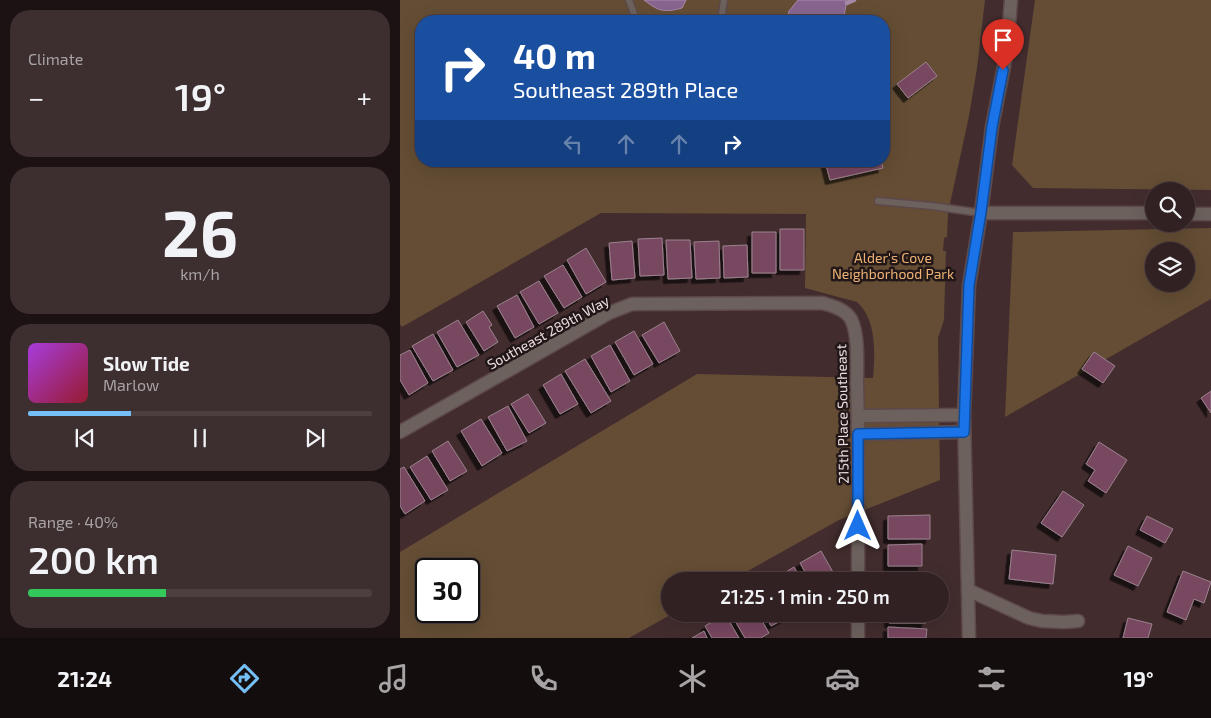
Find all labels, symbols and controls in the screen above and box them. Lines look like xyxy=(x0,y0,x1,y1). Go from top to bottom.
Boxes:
pin xyxy=(982,19,1024,70)
icon: arrive xyxy=(989,26,1017,54)
text: 40 m xyxy=(513,34,596,76)
icon: right xyxy=(430,35,495,100)
text: Climate xyxy=(28,49,83,68)
text: 19° xyxy=(175,73,226,119)
text: Southeast 289th Place xyxy=(513,76,738,102)
text: − xyxy=(28,80,44,114)
text: + xyxy=(357,80,372,114)
icon: left xyxy=(559,130,587,158)
icon: ahead xyxy=(612,130,640,158)
icon: ahead xyxy=(665,130,693,158)
icon: right xyxy=(718,130,746,158)
map controls xyxy=(1145,182,1195,292)
button: search xyxy=(1145,182,1195,232)
text: 26 xyxy=(162,192,238,270)
button: layers xyxy=(1145,242,1195,292)
park label: Alder's Cove Neighborhood Park xyxy=(832,249,954,282)
text: km/h xyxy=(180,264,220,283)
street label: Southeast 289th Way xyxy=(484,291,613,373)
street label: 215th Place Southeast xyxy=(832,344,852,484)
text: Slow Tide xyxy=(103,352,190,375)
text: Marlow xyxy=(103,375,159,394)
icon: previous xyxy=(71,424,99,452)
icon: pause xyxy=(186,424,214,452)
icon: next xyxy=(301,424,329,452)
position arrow xyxy=(831,499,883,551)
text: Range · 40% xyxy=(28,512,118,531)
text: 200 km xyxy=(28,536,159,582)
speed limit sign: 30 xyxy=(415,558,480,623)
text: 21:25 · 1 min · 250 m xyxy=(720,585,890,608)
icon: directions xyxy=(227,661,262,696)
icon: music xyxy=(376,661,411,696)
icon: phone xyxy=(526,661,561,696)
icon: climate xyxy=(675,661,710,696)
icon: car xyxy=(825,661,860,696)
icon: filters xyxy=(974,661,1009,696)
text: 21:24 xyxy=(57,665,112,691)
text: 19° xyxy=(1124,665,1154,691)

